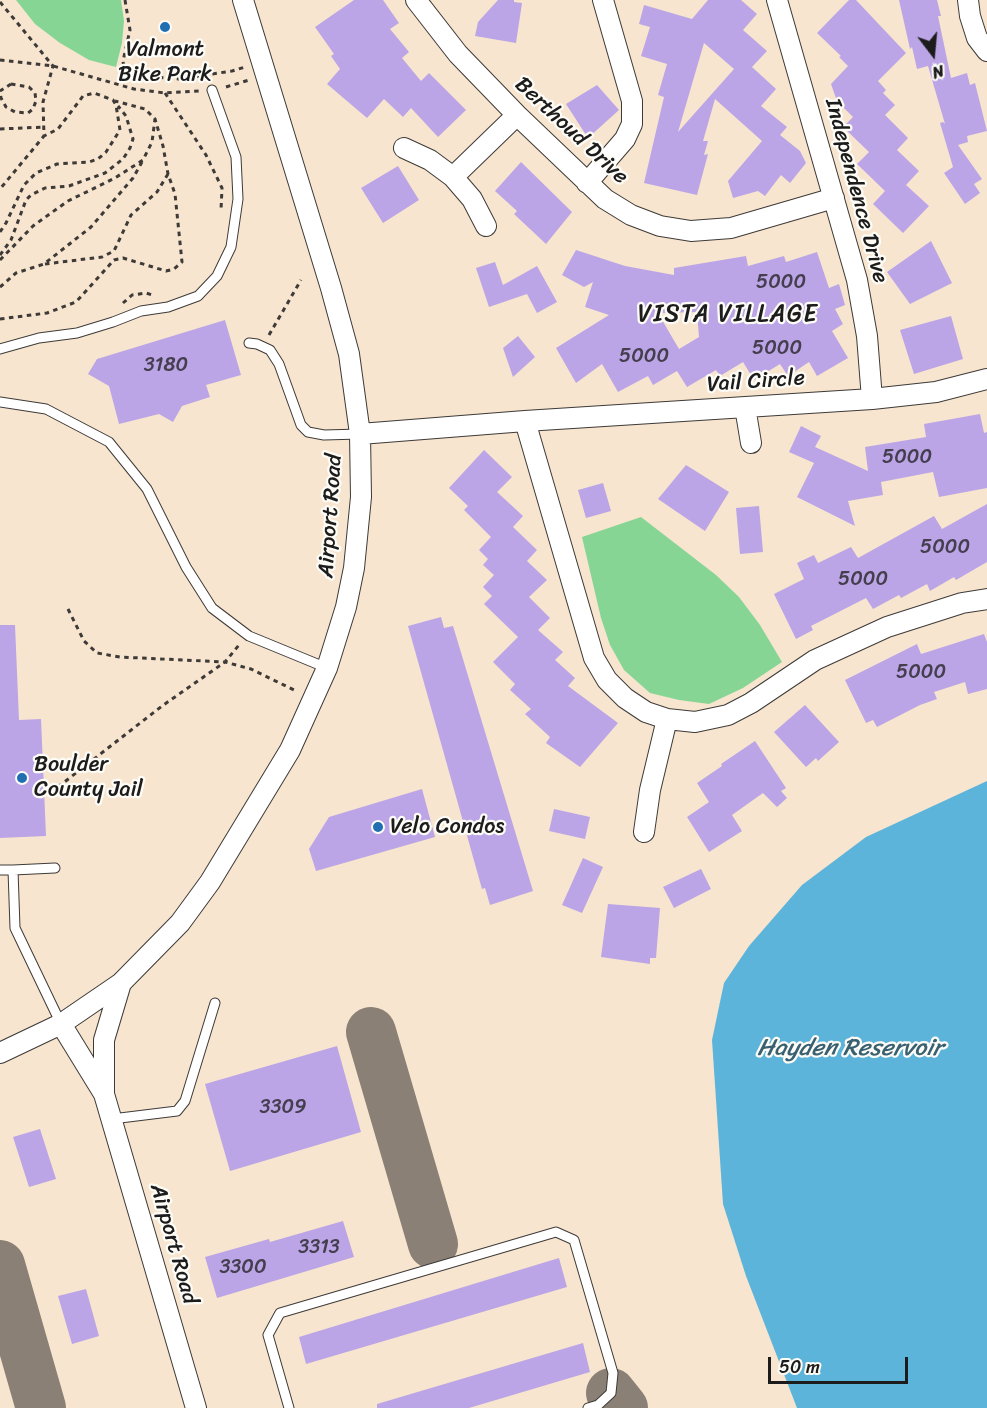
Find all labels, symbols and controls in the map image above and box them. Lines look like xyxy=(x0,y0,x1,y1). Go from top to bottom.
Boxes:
marker: Valmont Bike Park xyxy=(158,20,172,34)
north arrow xyxy=(903,24,963,84)
place label: Valmont Bike Park xyxy=(118,37,212,88)
text: N xyxy=(929,56,947,87)
street label: Berthoud Drive xyxy=(509,72,633,190)
street label: Independence Drive xyxy=(819,96,893,286)
house number: 5000 xyxy=(756,271,806,295)
district label: VISTA VILLAGE xyxy=(638,301,818,329)
house number: 5000 xyxy=(752,337,802,361)
house number: 5000 xyxy=(619,345,669,369)
house number: 3180 xyxy=(144,354,188,378)
street label: Vail Circle xyxy=(706,365,806,399)
house number: 5000 xyxy=(882,446,932,470)
street label: Airport Road xyxy=(314,453,348,579)
house number: 5000 xyxy=(920,536,970,560)
house number: 5000 xyxy=(838,568,888,592)
house number: 5000 xyxy=(896,661,946,685)
place label: Boulder County Jail xyxy=(34,752,143,804)
marker: Boulder County Jail xyxy=(15,771,29,785)
place label: Velo Condos xyxy=(390,814,504,840)
marker: Velo Condos xyxy=(371,820,385,834)
water label: Hayden Reservoir xyxy=(757,1035,943,1063)
house number: 3309 xyxy=(260,1096,306,1120)
street label: Airport Road xyxy=(143,1181,203,1307)
house number: 3313 xyxy=(298,1236,340,1260)
house number: 3300 xyxy=(219,1256,267,1280)
scale bar xyxy=(771,1345,910,1383)
text: 50 m xyxy=(779,1351,820,1383)

